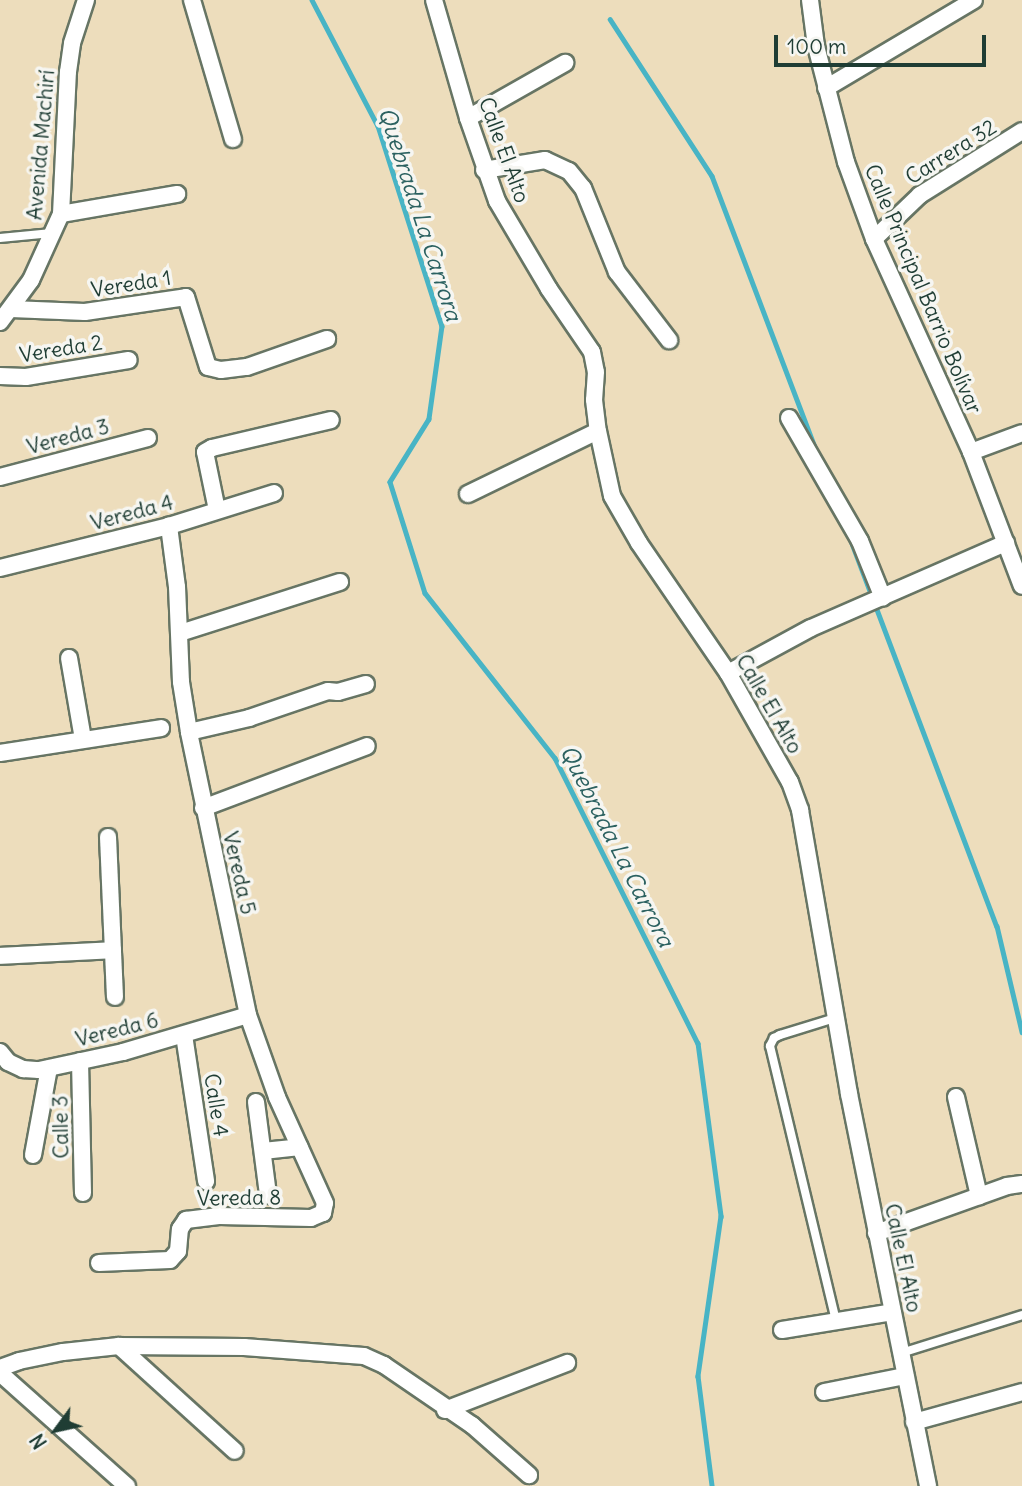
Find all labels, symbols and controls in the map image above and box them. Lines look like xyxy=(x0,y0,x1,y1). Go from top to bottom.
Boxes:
scale bar xyxy=(777,21,989,65)
text: 100 m xyxy=(787,33,846,60)
street label: Avenida Machirí xyxy=(22,69,60,221)
street label: Calle El Alto xyxy=(473,94,535,206)
water label: Quebrada La Carrora xyxy=(372,104,468,324)
street label: Carrera 32 xyxy=(901,114,1001,190)
street label: Calle Principal Barrio Bolívar xyxy=(859,161,987,417)
street label: Vereda 1 xyxy=(89,265,173,303)
street label: Vereda 2 xyxy=(18,330,104,368)
street label: Vereda 3 xyxy=(24,414,112,460)
street label: Vereda 4 xyxy=(88,490,176,536)
street label: Calle El Alto xyxy=(730,650,808,758)
water label: Quebrada La Carrora xyxy=(554,740,680,952)
street label: Vereda 5 xyxy=(217,829,261,917)
street label: Vereda 6 xyxy=(73,1008,161,1052)
street label: Calle 4 xyxy=(199,1072,233,1138)
street label: Calle 3 xyxy=(48,1095,74,1159)
street label: Vereda 8 xyxy=(197,1185,281,1211)
street label: Calle El Alto xyxy=(879,1201,927,1315)
north arrow xyxy=(21,1395,91,1465)
text: N xyxy=(25,1429,52,1453)

